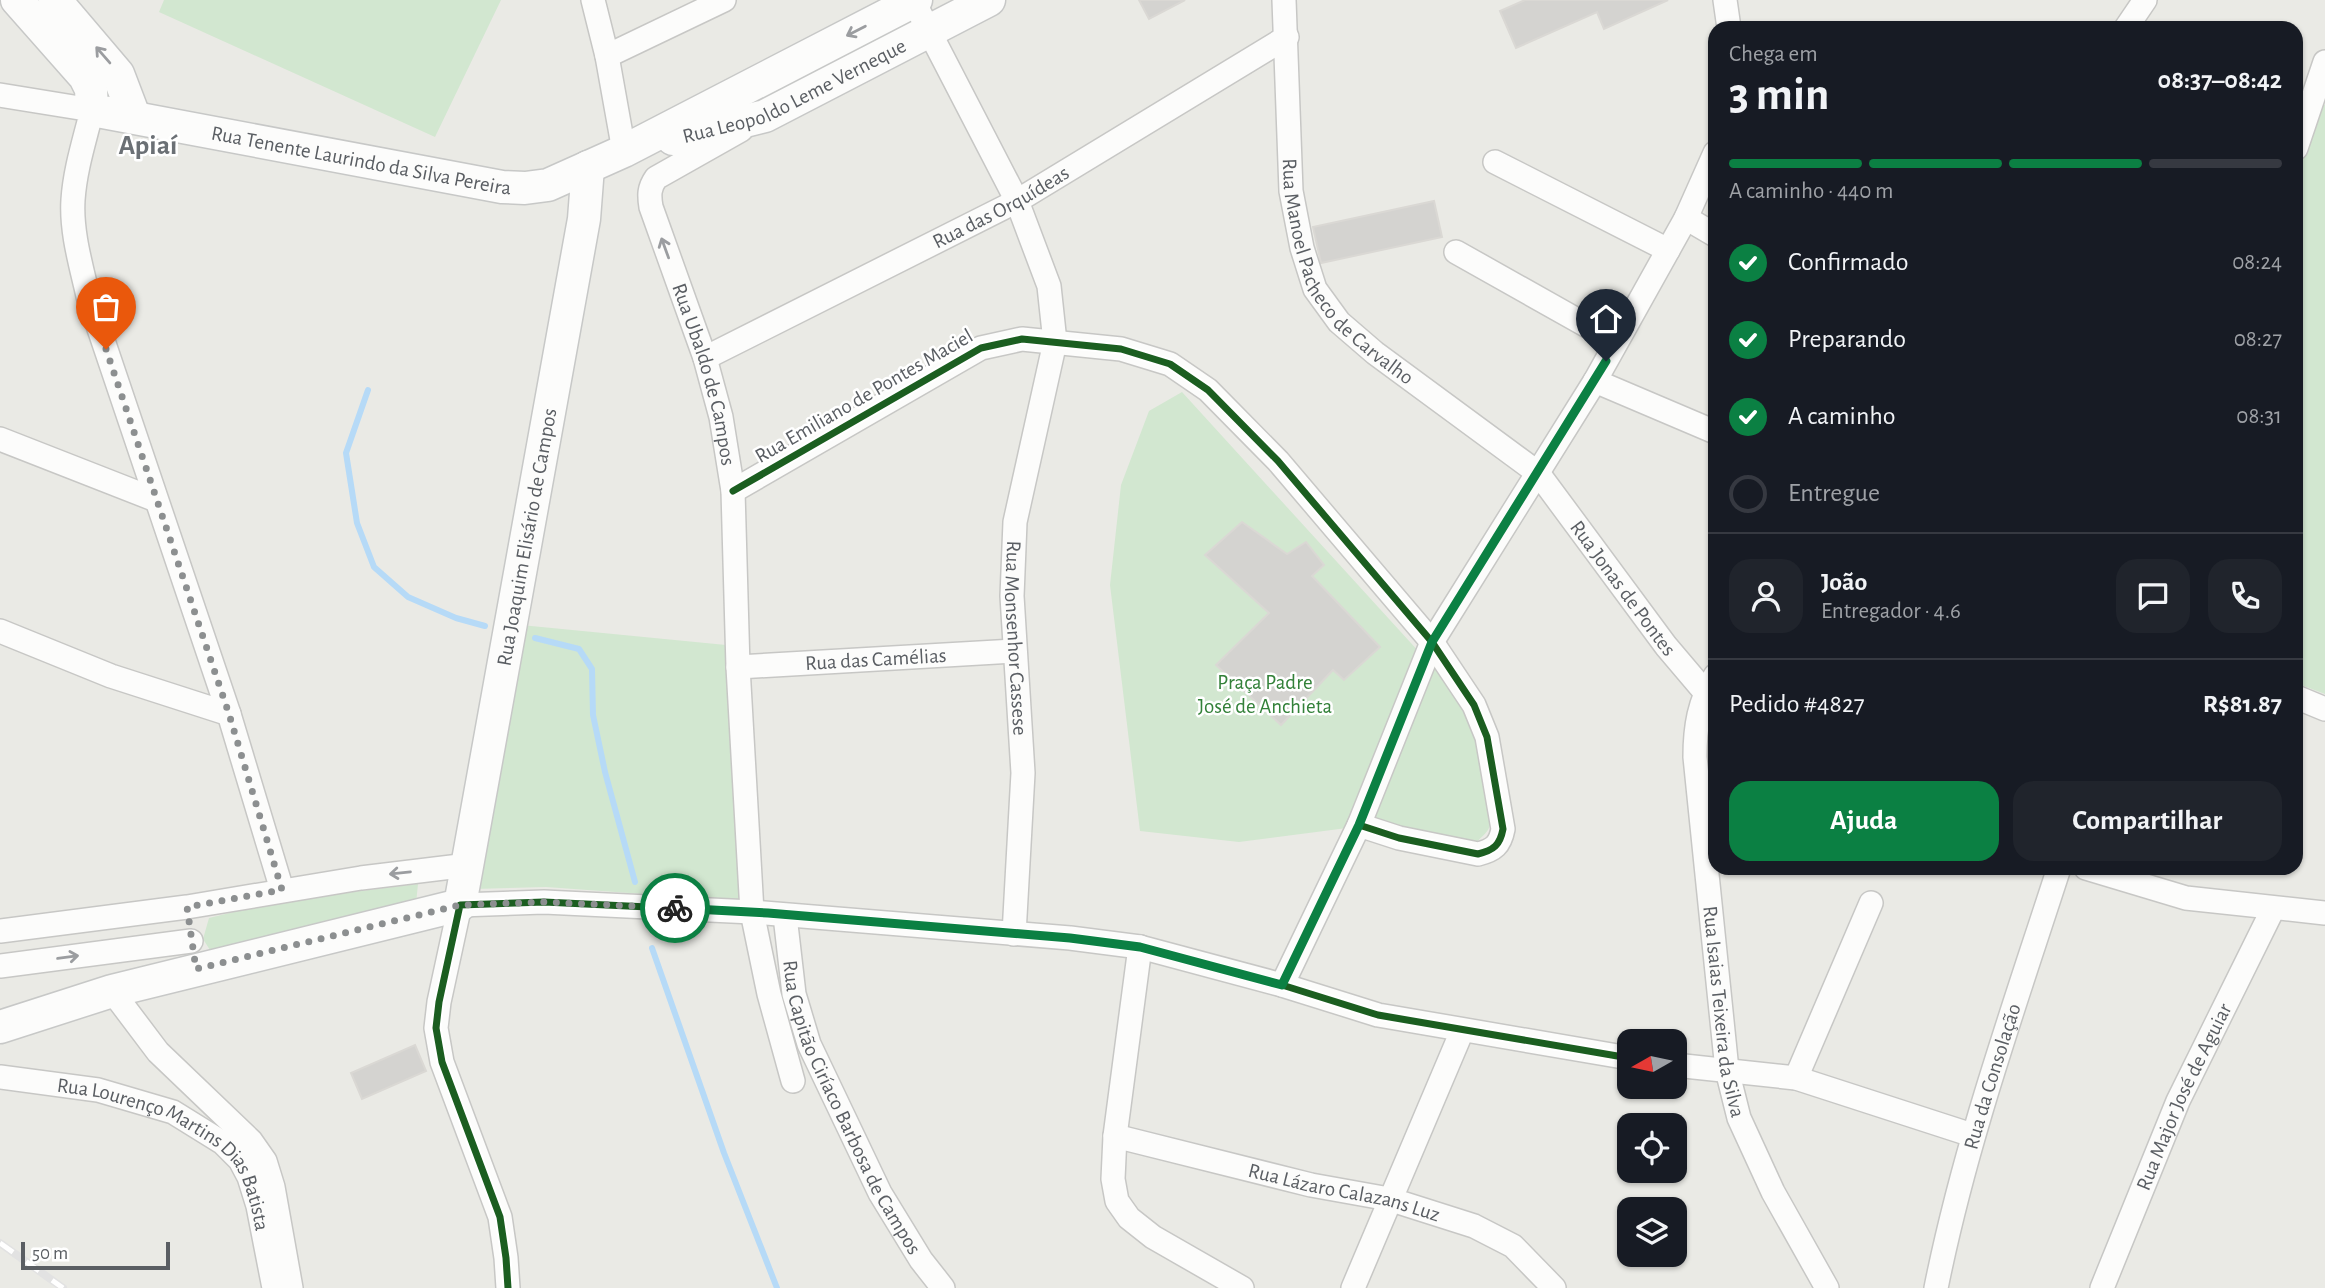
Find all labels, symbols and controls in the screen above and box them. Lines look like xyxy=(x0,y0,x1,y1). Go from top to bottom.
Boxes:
one-way arrow xyxy=(846,25,867,39)
street label: Rua Leopoldo Leme Verneque xyxy=(680,34,909,147)
text: Chega em xyxy=(1729,43,1818,66)
one-way arrow xyxy=(95,47,111,65)
text: 08:37–08:42 xyxy=(2158,67,2282,93)
text: 3 min xyxy=(1729,72,1829,118)
street label: Rua Tenente Laurindo da Silva Pereira xyxy=(210,122,512,198)
district label: Apiaí xyxy=(119,132,178,160)
street label: Rua Manoel Pacheco de Carvalho xyxy=(1279,158,1418,388)
street label: Rua das Orquídeas xyxy=(929,162,1073,252)
text: A caminho · 440 m xyxy=(1729,180,1894,203)
one-way arrow xyxy=(658,237,670,259)
icon: check xyxy=(1729,244,1767,282)
text: Confirmado xyxy=(1788,249,1909,275)
text: 08:24 xyxy=(2232,251,2282,274)
pin xyxy=(76,277,136,349)
street label: Rua Ubaldo de Campos xyxy=(669,280,739,467)
icon: bag xyxy=(87,288,125,326)
pin xyxy=(1576,289,1636,361)
icon: home xyxy=(1587,300,1625,338)
icon: check xyxy=(1729,321,1767,359)
street label: Rua Emiliano de Pontes Maciel xyxy=(751,325,977,467)
text: Preparando xyxy=(1788,326,1906,352)
text: 08:27 xyxy=(2234,328,2282,351)
icon: check xyxy=(1729,398,1767,436)
text: A caminho xyxy=(1788,403,1896,429)
text: 08:31 xyxy=(2236,405,2282,428)
street label: Rua Joaquim Elisário de Campos xyxy=(493,407,560,668)
text: Entregue xyxy=(1788,480,1880,506)
street label: Rua Jonas de Pontes xyxy=(1566,517,1680,660)
street label: Rua Monsenhor Cassese xyxy=(1001,540,1031,736)
button: person xyxy=(1729,559,1803,633)
button: chat xyxy=(2116,559,2190,633)
button: phone xyxy=(2208,559,2282,633)
text: João xyxy=(1821,569,1867,595)
text: Entregador · 4.6 xyxy=(1821,600,1961,623)
street label: Rua das Camélias xyxy=(804,644,947,674)
park label: Praça Padre José de Anchieta xyxy=(1198,672,1332,717)
text: Pedido #4827 xyxy=(1729,691,1865,717)
text: R$81.87 xyxy=(2203,691,2282,717)
button: Ajuda xyxy=(1729,781,1999,861)
button: Compartilhar xyxy=(2013,781,2282,861)
one-way arrow xyxy=(390,867,412,880)
courier xyxy=(640,873,710,943)
icon: bike xyxy=(656,889,694,927)
street label: Rua Isaias Teixeira da Silva xyxy=(1700,905,1749,1120)
one-way arrow xyxy=(56,950,78,963)
street label: Rua Capitão Ciríaco Barbosa de Campos xyxy=(780,959,925,1258)
street label: Rua Major José de Aguiar xyxy=(2132,1000,2235,1193)
street label: Rua da Consolação xyxy=(1960,1001,2024,1152)
north arrow xyxy=(1617,1029,1687,1099)
map controls xyxy=(1617,1029,1687,1267)
street label: Rua Lourenço Martins Dias Batista xyxy=(56,1074,273,1233)
button: locate xyxy=(1617,1113,1687,1183)
street label: Rua Lázaro Calazans Luz xyxy=(1246,1159,1443,1225)
button: layers xyxy=(1617,1197,1687,1267)
scale bar xyxy=(21,1239,170,1271)
text: 50 m xyxy=(32,1244,68,1263)

